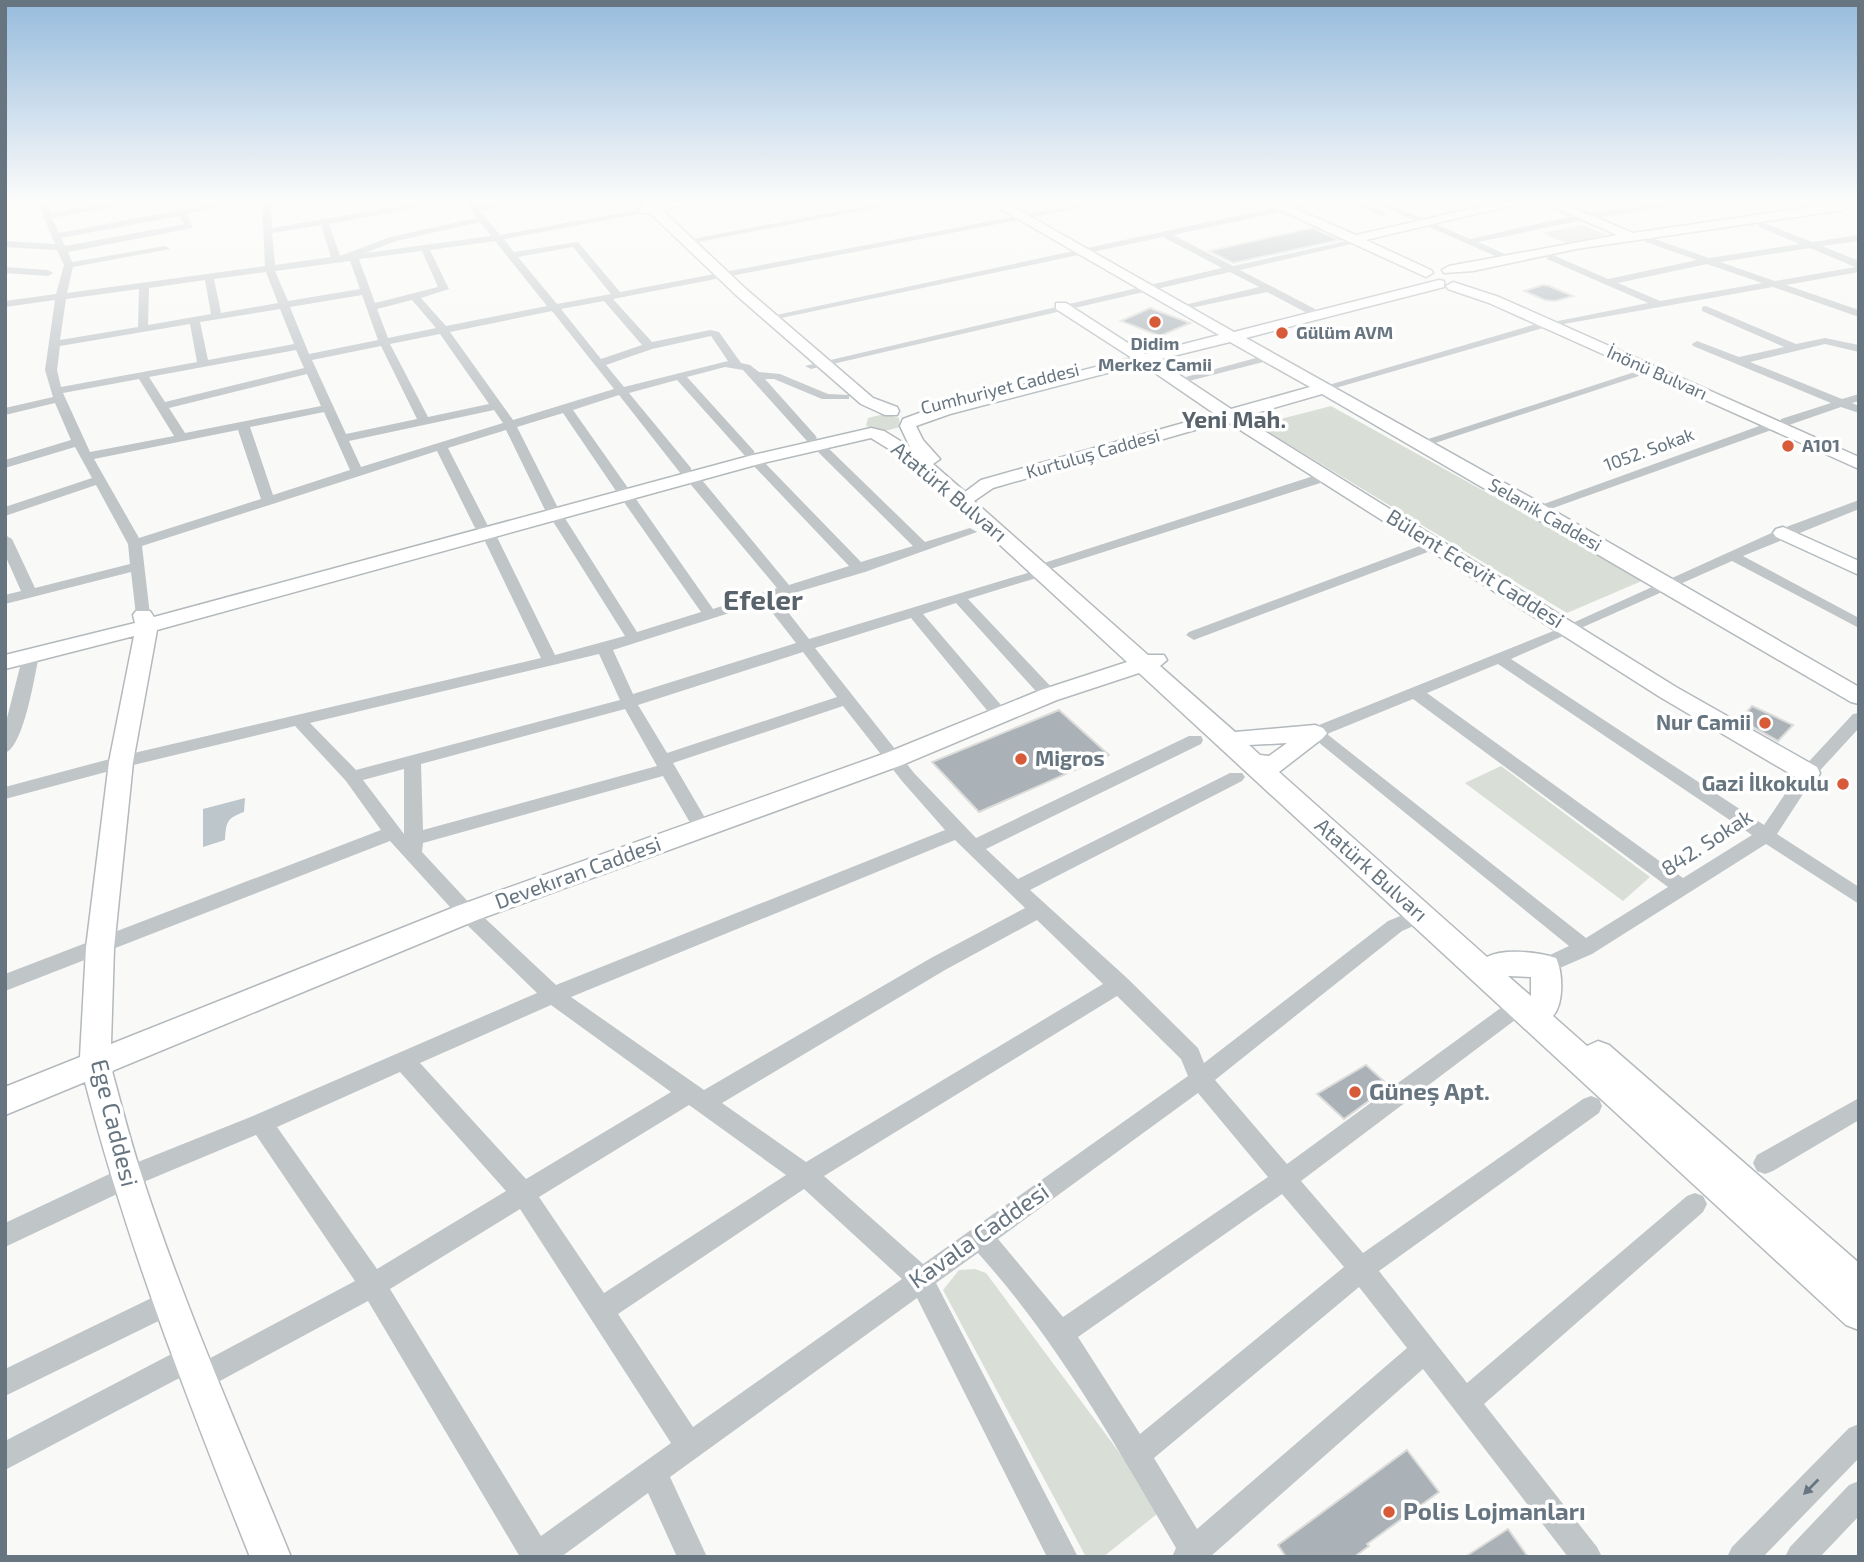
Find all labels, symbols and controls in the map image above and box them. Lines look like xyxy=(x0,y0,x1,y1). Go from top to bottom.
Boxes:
marker: Didim Merkez Camii xyxy=(1147,314,1163,330)
place label: Gülüm AVM xyxy=(1296,321,1393,343)
marker: Gülüm AVM xyxy=(1274,325,1290,341)
place label: Didim Merkez Camii xyxy=(1098,332,1212,375)
street label: İnönü Bulvarı xyxy=(1604,340,1711,404)
street label: Cumhuriyet Caddesi xyxy=(918,358,1081,418)
district label: Yeni Mah. xyxy=(1182,405,1286,433)
street label: Kurtuluş Caddesi xyxy=(1023,423,1162,484)
street label: 1052. Sokak xyxy=(1601,423,1697,476)
place label: A101 xyxy=(1802,434,1840,456)
street label: Atatürk Bulvarı xyxy=(887,435,1013,546)
marker: A101 xyxy=(1780,438,1796,454)
street label: Selanik Caddesi xyxy=(1485,473,1606,555)
street label: Bülent Ecevit Caddesi xyxy=(1383,503,1569,632)
district label: Efeler xyxy=(723,582,803,616)
place label: Nur Camii xyxy=(1656,709,1751,734)
marker: Nur Camii xyxy=(1757,715,1773,731)
place label: Migros xyxy=(1035,745,1105,770)
marker: Migros xyxy=(1013,751,1029,767)
place label: Gazi İlkokulu xyxy=(1702,770,1829,795)
marker: Gazi İlkokulu xyxy=(1835,776,1851,792)
street label: 842. Sokak xyxy=(1656,803,1757,880)
street label: Atatürk Bulvarı xyxy=(1311,812,1433,926)
street label: Devekıran Caddesi xyxy=(491,830,664,913)
street label: Ege Caddesi xyxy=(86,1056,145,1189)
place label: Güneş Apt. xyxy=(1369,1076,1490,1107)
marker: Güneş Apt. xyxy=(1347,1084,1363,1100)
street label: Kavala Caddesi xyxy=(903,1176,1054,1294)
one-way arrow xyxy=(1802,1478,1819,1495)
place label: Polis Lojmanları xyxy=(1403,1496,1586,1525)
marker: Polis Lojmanları xyxy=(1381,1504,1397,1520)

